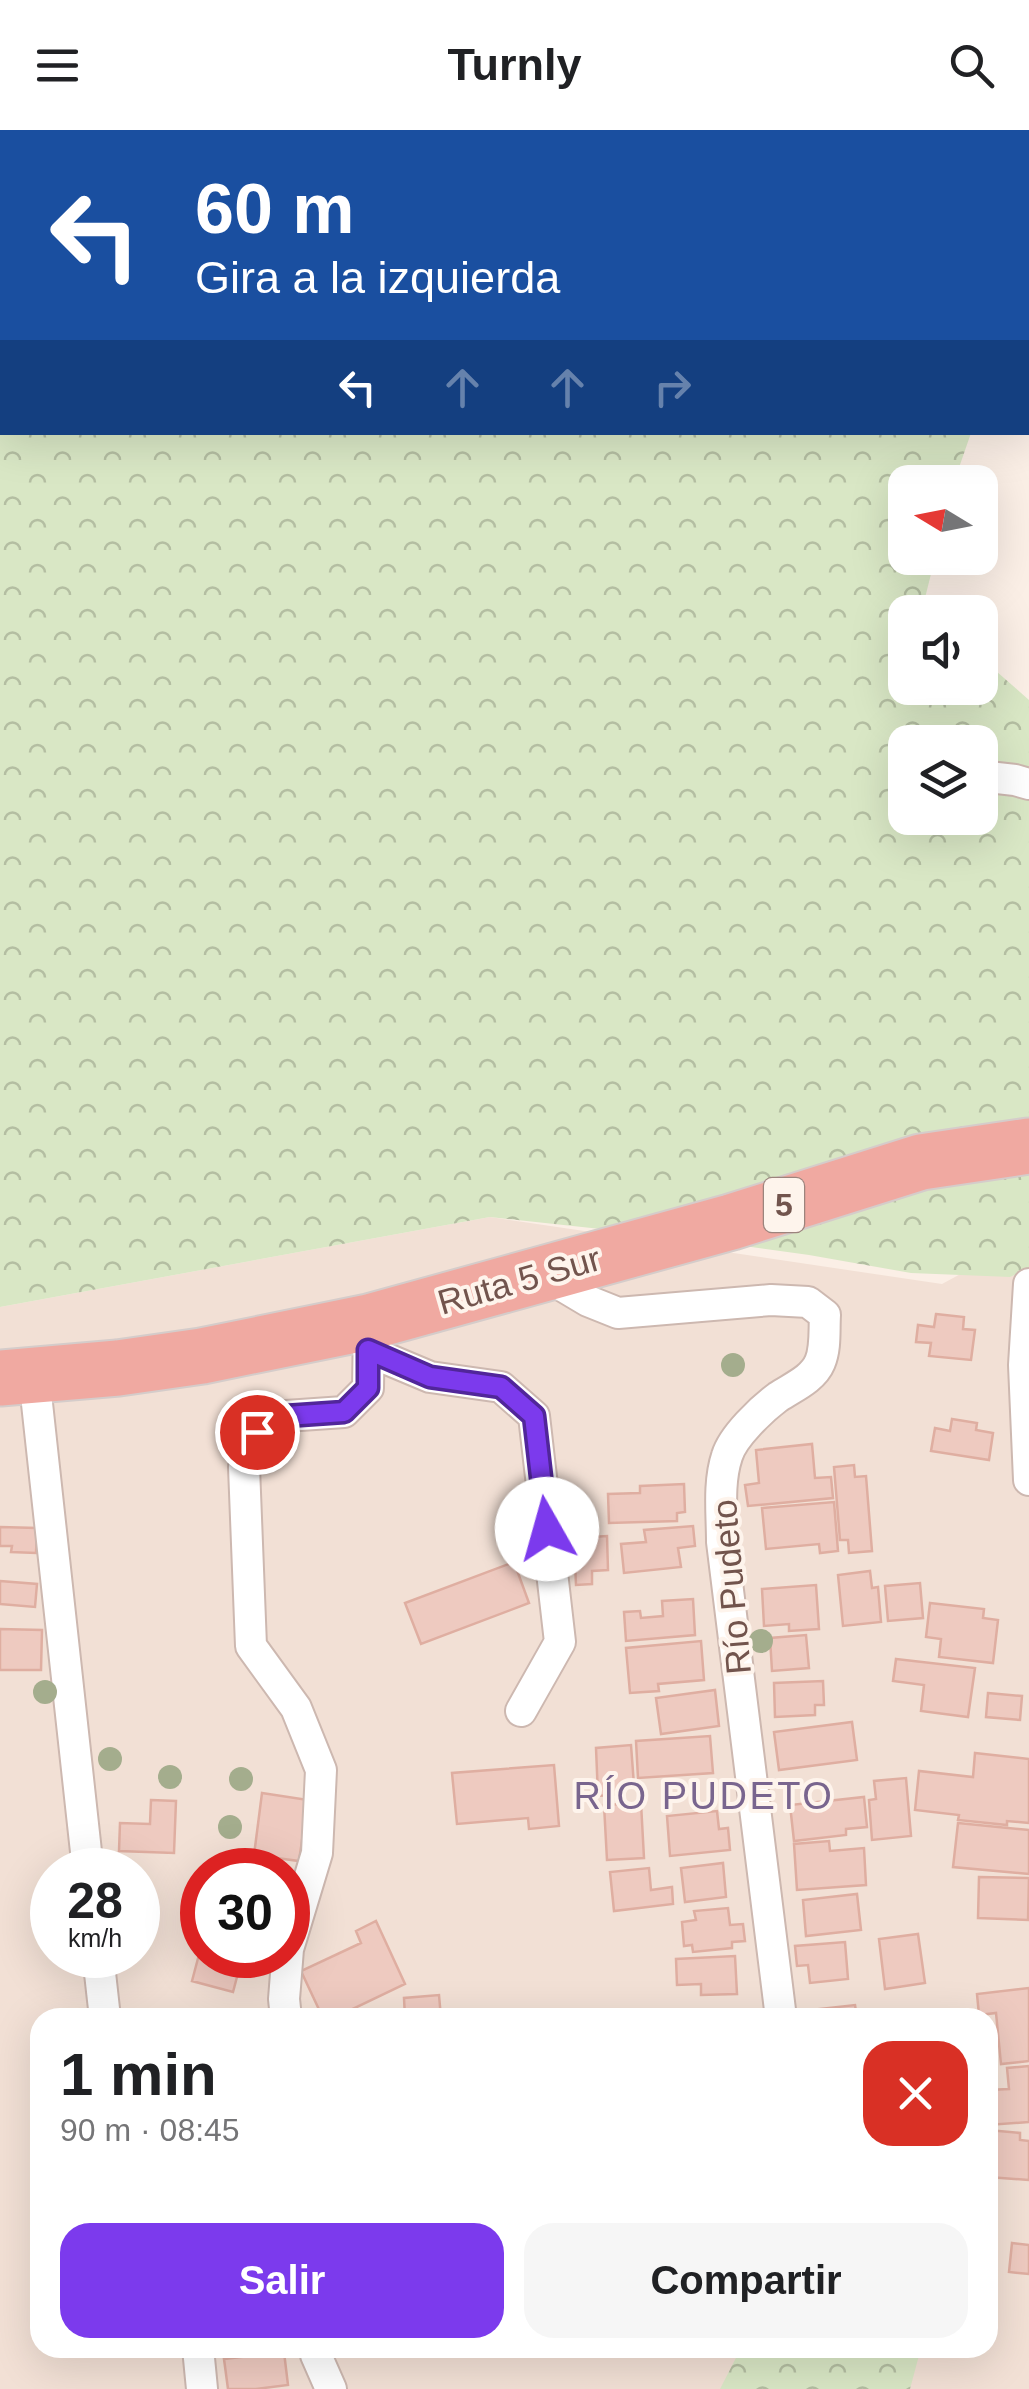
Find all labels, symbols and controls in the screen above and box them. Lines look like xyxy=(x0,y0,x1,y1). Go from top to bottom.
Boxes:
icon: menu xyxy=(30,38,85,93)
icon: search xyxy=(944,38,999,93)
text: Turnly xyxy=(447,39,582,90)
icon: left xyxy=(30,170,160,300)
text: 60 m xyxy=(195,170,355,248)
text: Gira a la izquierda xyxy=(195,252,560,303)
icon: left xyxy=(330,360,385,415)
icon: ahead xyxy=(435,360,490,415)
icon: ahead xyxy=(540,360,595,415)
icon: right xyxy=(645,360,700,415)
north arrow xyxy=(888,465,998,575)
map controls xyxy=(888,465,998,835)
button: sound xyxy=(888,595,998,705)
button: layers xyxy=(888,725,998,835)
road number: 5 xyxy=(764,1178,804,1232)
street label: Ruta 5 Sur xyxy=(433,1238,605,1322)
pin xyxy=(215,1390,300,1475)
icon: arrive xyxy=(230,1405,285,1460)
position arrow xyxy=(495,1477,599,1581)
street label: Río Pudeto xyxy=(704,1498,758,1676)
district label: RÍO PUDETO xyxy=(574,1775,834,1817)
speed limit sign: 30 xyxy=(180,1848,310,1978)
text: 28 xyxy=(67,1873,123,1929)
text: km/h xyxy=(68,1924,122,1952)
text: 1 min xyxy=(60,2041,217,2108)
button: close xyxy=(863,2041,968,2146)
text: 90 m · 08:45 xyxy=(60,2112,240,2148)
button: Salir xyxy=(60,2223,504,2338)
button: Compartir xyxy=(524,2223,968,2338)

